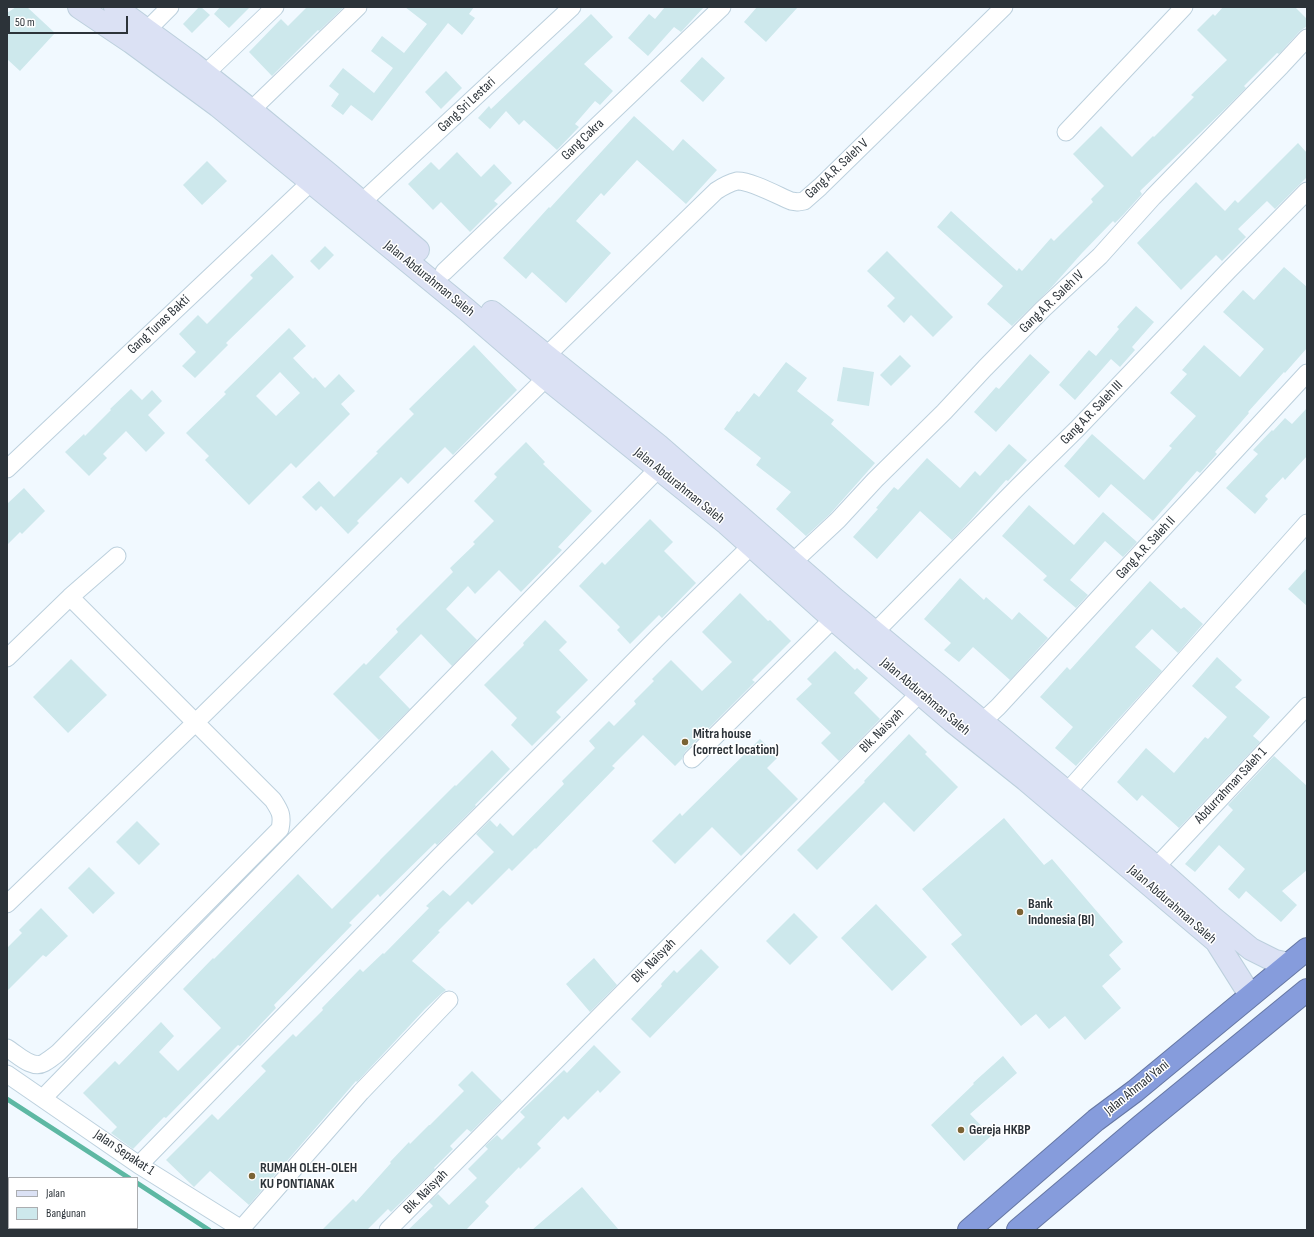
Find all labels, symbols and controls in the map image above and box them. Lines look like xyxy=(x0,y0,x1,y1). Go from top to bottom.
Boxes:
scale bar xyxy=(10,8,130,34)
text: 50 m xyxy=(15,15,35,30)
street label: Gang Sri Lestari xyxy=(435,74,499,136)
street label: Gang Cakra xyxy=(558,116,608,164)
street label: Gang A.R. Saleh V xyxy=(802,135,872,203)
street label: Jalan Abdurahman Saleh xyxy=(380,237,478,321)
street label: Gang A.R. Saleh IV xyxy=(1016,267,1088,337)
street label: Gang Tunas Bakti xyxy=(124,292,194,358)
street label: Gang A.R. Saleh III xyxy=(1057,377,1127,449)
street label: Jalan Abdurahman Saleh xyxy=(630,444,728,528)
street label: Gang A.R. Saleh II xyxy=(1113,513,1179,583)
street label: Jalan Abdurahman Saleh xyxy=(877,655,973,739)
street label: Blk. Naisyah xyxy=(856,705,908,757)
place label: Mitra house (correct location) xyxy=(693,726,779,758)
marker: Mitra house (correct location) xyxy=(680,737,690,747)
street label: Abdurrahman Saleh 1 xyxy=(1191,744,1271,828)
street label: Jalan Abdurahman Saleh xyxy=(1124,862,1220,948)
place label: Bank Indonesia (BI) xyxy=(1028,896,1094,928)
marker: Bank Indonesia (BI) xyxy=(1015,907,1025,917)
street label: Blk. Naisyah xyxy=(628,935,680,987)
street label: Jalan Ahmad Yani xyxy=(1101,1057,1173,1119)
place label: Gereja HKBP xyxy=(969,1122,1030,1138)
marker: Gereja HKBP xyxy=(956,1125,966,1135)
street label: Jalan Sepakat 1 xyxy=(91,1127,157,1179)
place label: RUMAH OLEH-OLEH KU PONTIANAK xyxy=(260,1160,357,1192)
street label: Blk. Naisyah xyxy=(400,1166,452,1218)
marker: RUMAH OLEH-OLEH KU PONTIANAK xyxy=(247,1171,257,1181)
legend xyxy=(8,1177,138,1229)
text: Jalan xyxy=(46,1186,65,1201)
text: Bangunan xyxy=(46,1206,86,1221)

